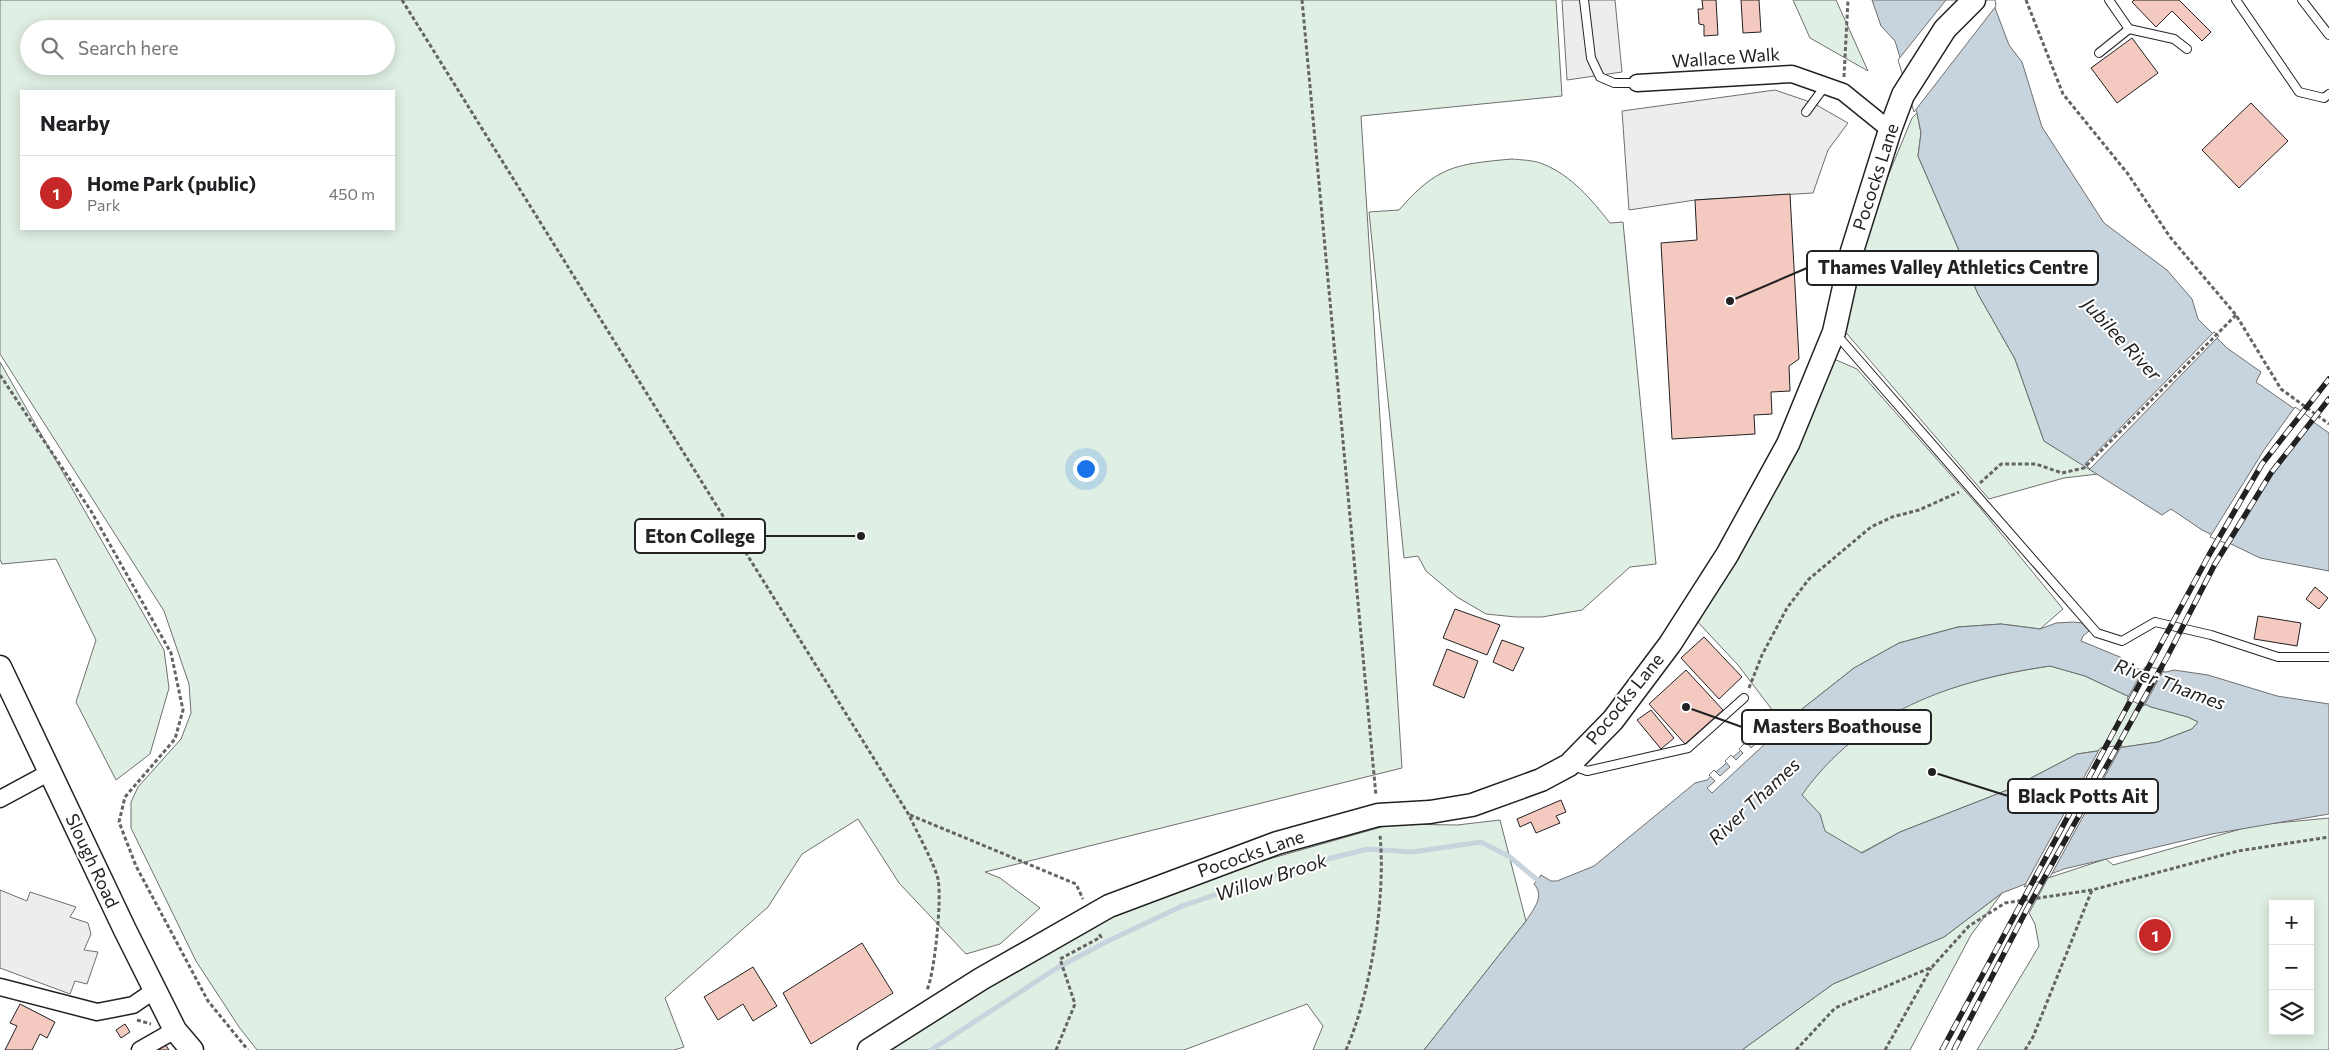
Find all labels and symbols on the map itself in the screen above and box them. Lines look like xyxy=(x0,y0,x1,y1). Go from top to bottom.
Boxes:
street label: Wallace Walk xyxy=(1671,42,1781,72)
street label: Pococks Lane xyxy=(1847,120,1903,233)
callout: Thames Valley Athletics Centre xyxy=(1807,251,2098,285)
text: Thames Valley Athletics Centre xyxy=(1818,255,2088,278)
water label: Jubilee River xyxy=(2077,291,2168,386)
your location xyxy=(1073,456,1099,482)
callout: Eton College xyxy=(635,519,765,553)
text: Eton College xyxy=(645,524,755,547)
street label: Pococks Lane xyxy=(1581,648,1668,749)
water label: River Thames xyxy=(2111,653,2229,714)
callout: Masters Boathouse xyxy=(1742,710,1931,744)
text: Masters Boathouse xyxy=(1753,714,1921,737)
water label: River Thames xyxy=(1703,752,1804,849)
callout: Black Potts Ait xyxy=(2008,779,2158,813)
text: Black Potts Ait xyxy=(2018,784,2148,807)
street label: Slough Road xyxy=(61,810,124,911)
street label: Pococks Lane xyxy=(1195,825,1307,882)
water label: Willow Brook xyxy=(1212,847,1330,905)
pin: 1 xyxy=(2139,916,2171,954)

